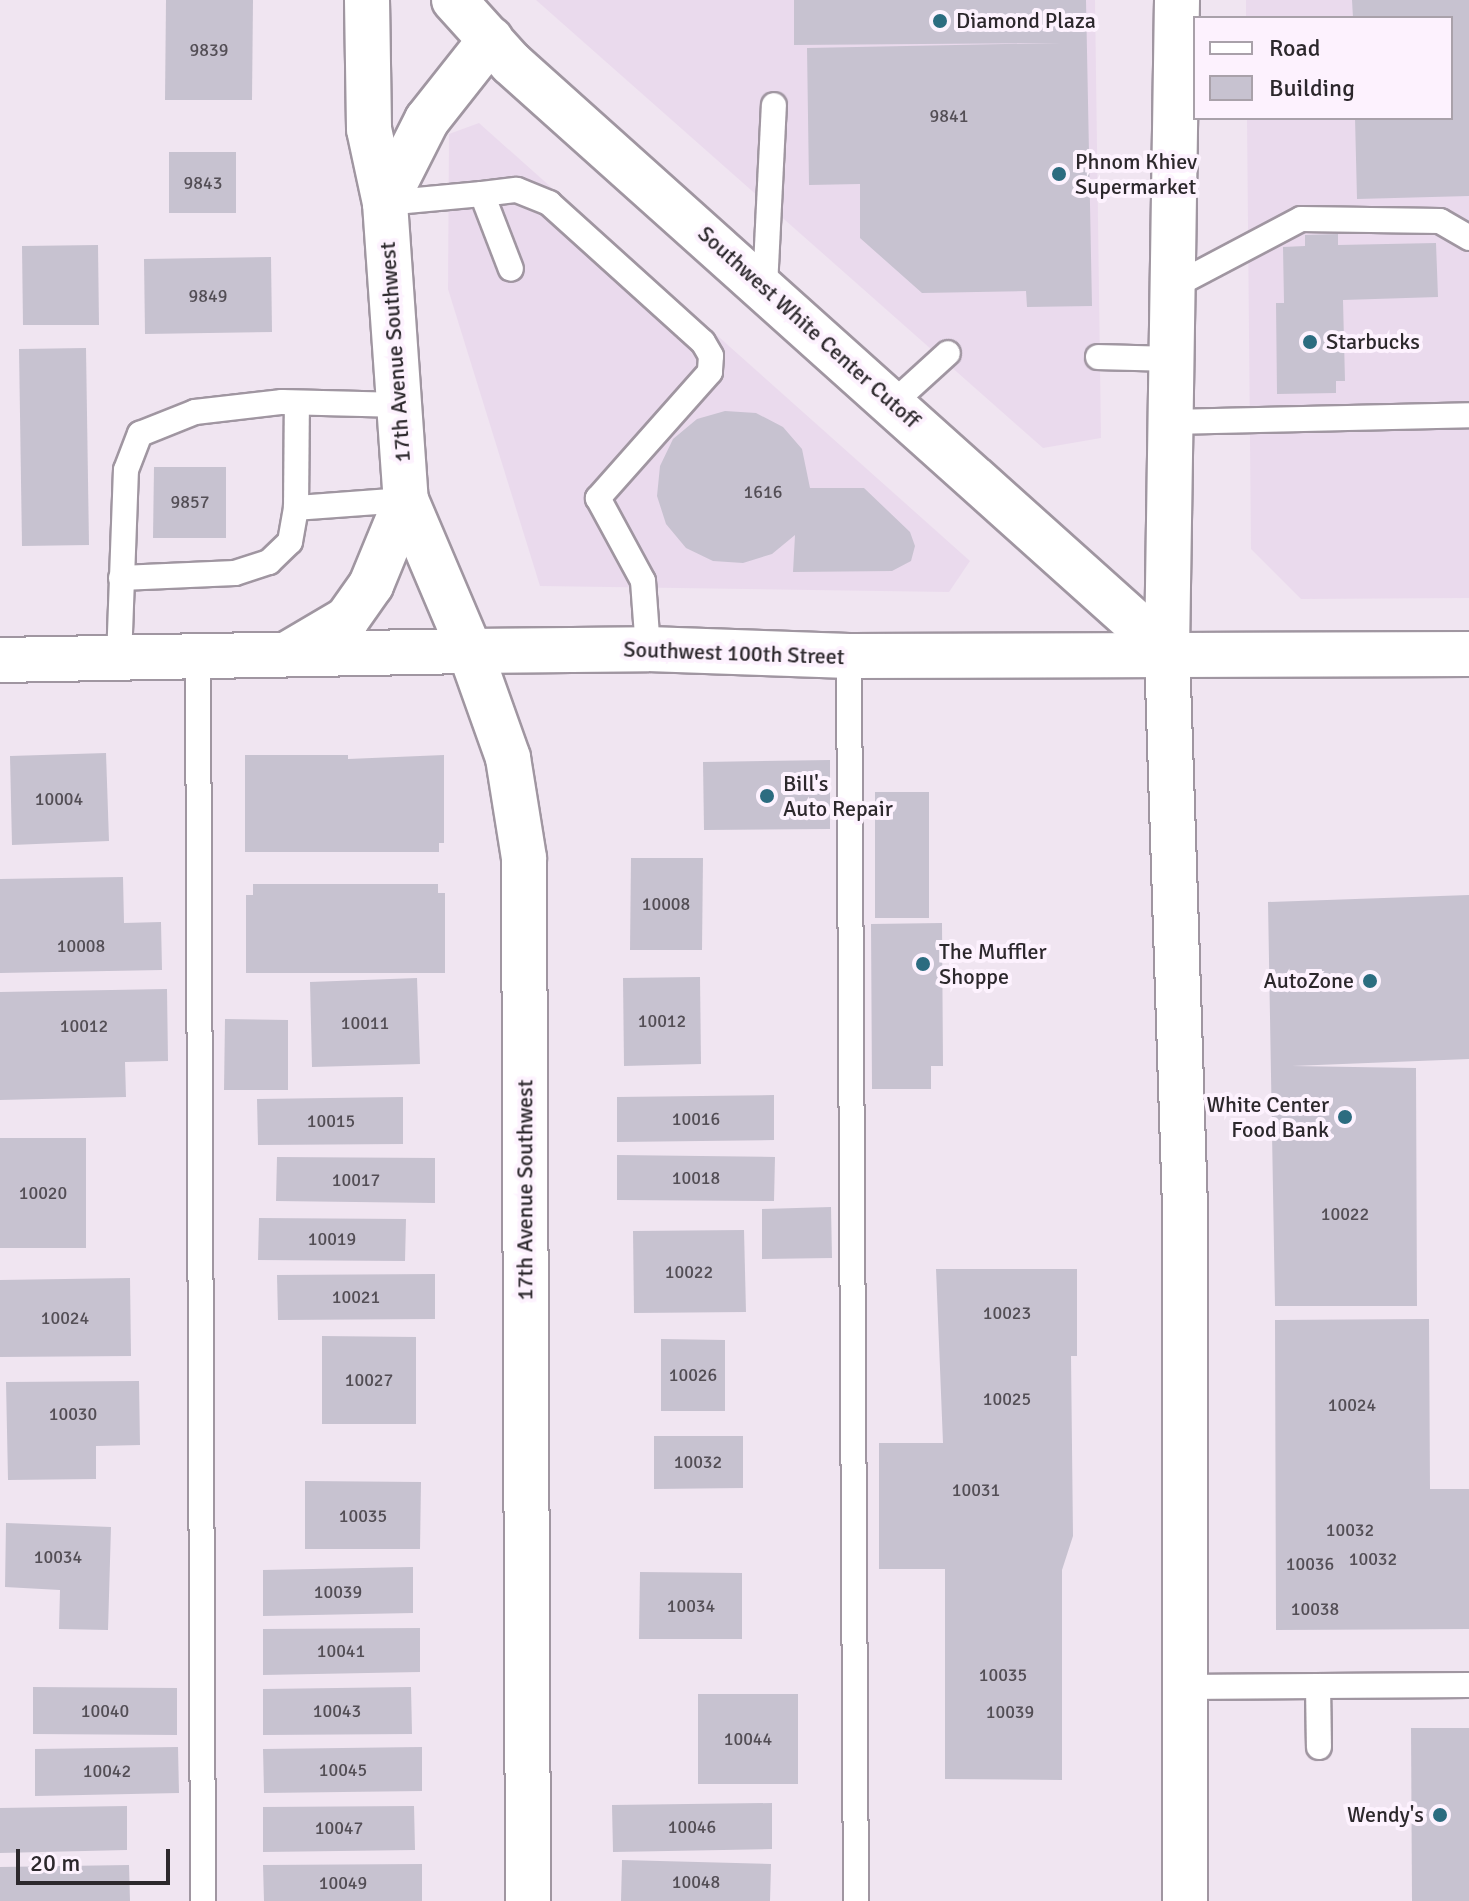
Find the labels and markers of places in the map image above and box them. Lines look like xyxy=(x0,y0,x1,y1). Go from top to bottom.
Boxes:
place label: Diamond Plaza xyxy=(956,8,1096,34)
marker: Diamond Plaza xyxy=(931,12,949,30)
place label: Phnom Khiev Supermarket xyxy=(1075,148,1197,200)
marker: Phnom Khiev Supermarket xyxy=(1050,165,1068,183)
place label: Starbucks xyxy=(1326,329,1420,355)
marker: Starbucks xyxy=(1301,333,1319,351)
place label: Bill's Auto Repair xyxy=(783,770,893,822)
marker: Bill's Auto Repair xyxy=(758,787,776,805)
place label: The Muffler Shoppe xyxy=(939,938,1047,990)
marker: The Muffler Shoppe xyxy=(914,955,932,973)
place label: AutoZone xyxy=(1264,968,1354,994)
marker: AutoZone xyxy=(1361,972,1379,990)
place label: White Center Food Bank xyxy=(1206,1091,1329,1142)
marker: White Center Food Bank xyxy=(1336,1108,1354,1126)
place label: Wendy's xyxy=(1347,1802,1424,1828)
marker: Wendy's xyxy=(1431,1806,1449,1824)

